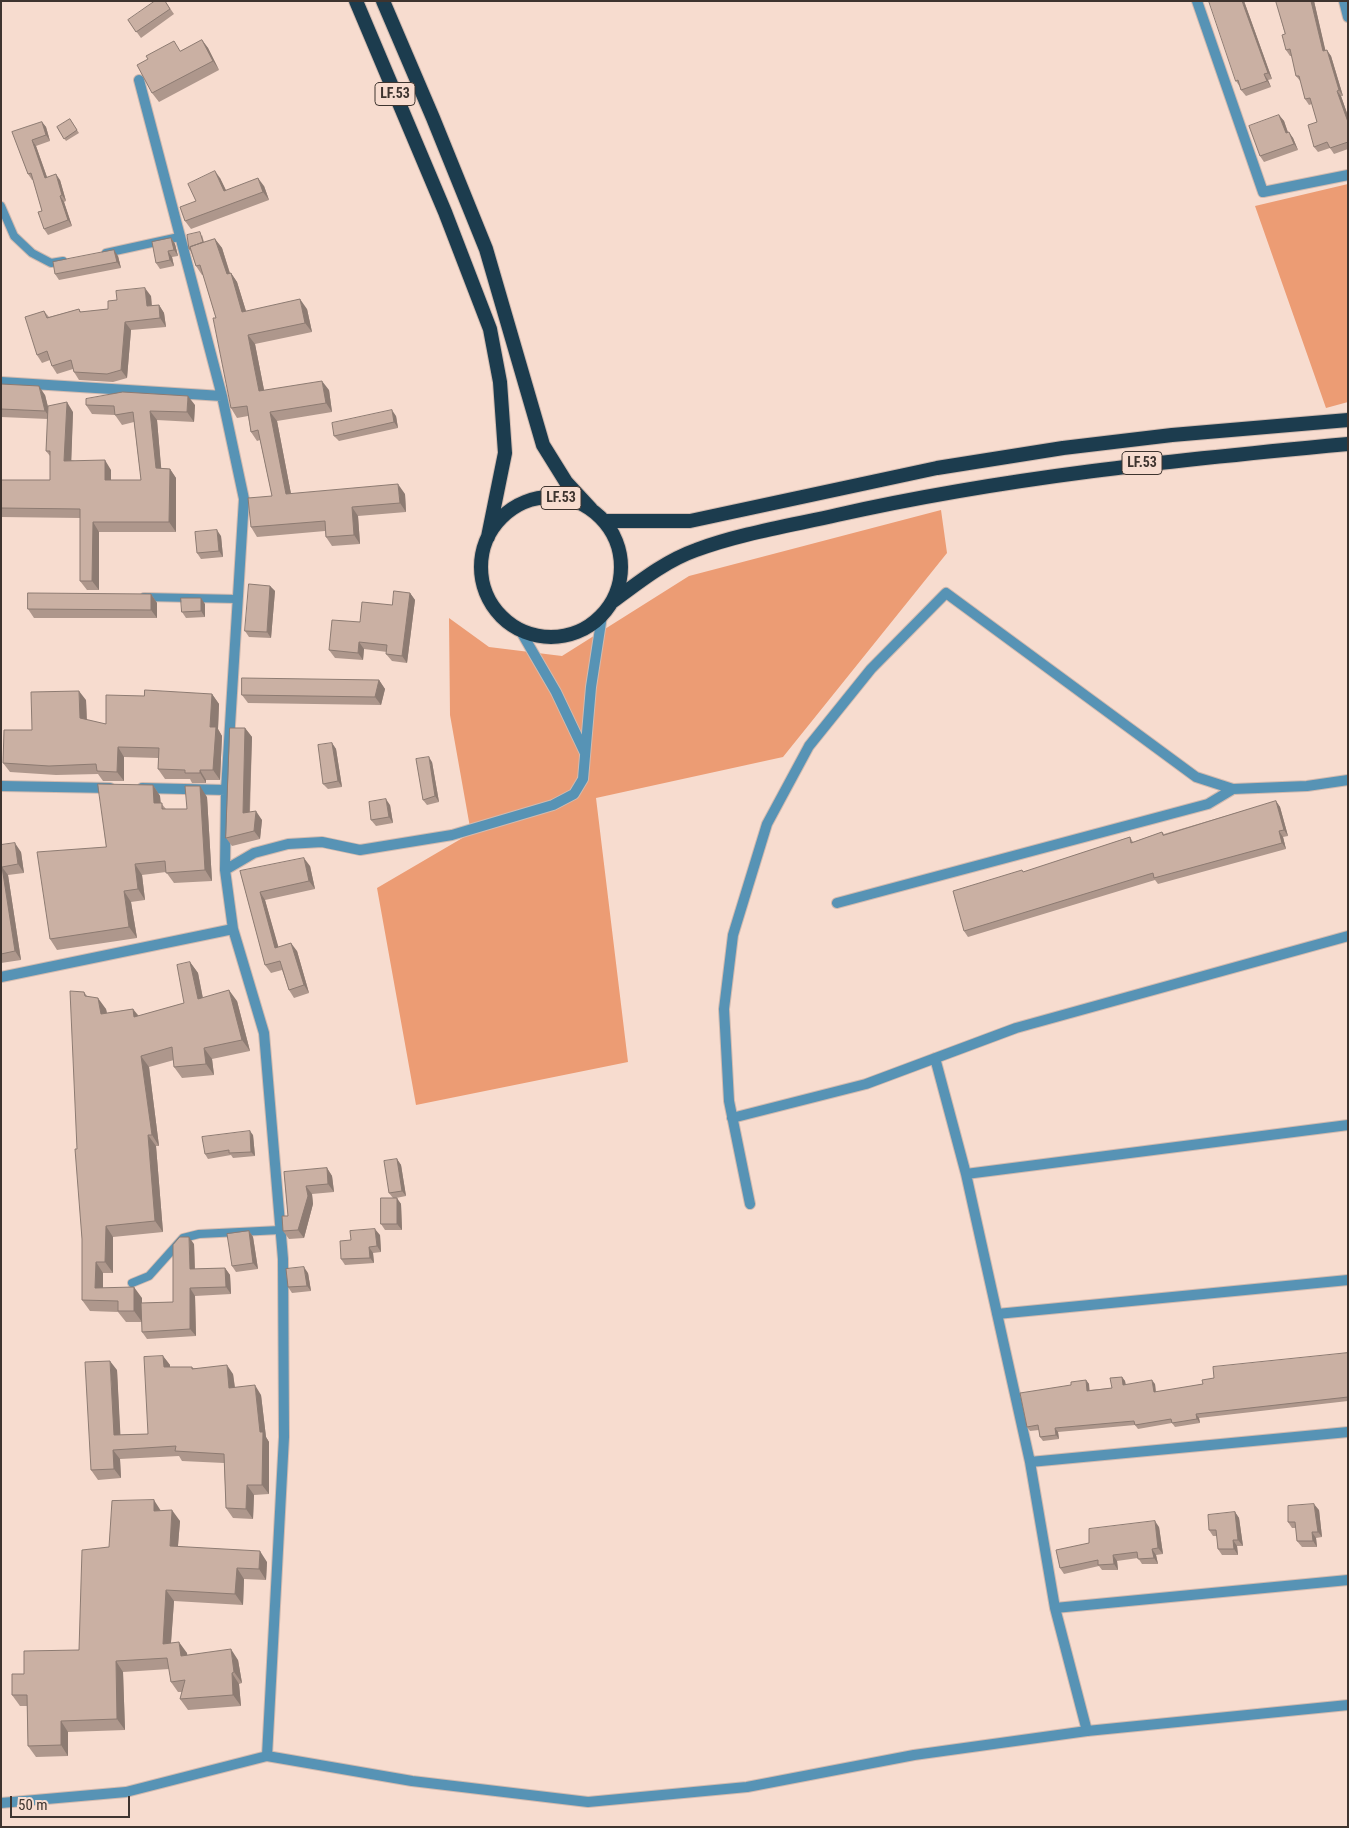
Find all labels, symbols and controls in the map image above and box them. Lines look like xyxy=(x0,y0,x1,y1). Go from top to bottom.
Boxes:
road number: LF.53 xyxy=(375,82,415,106)
road number: LF.53 xyxy=(1122,452,1162,474)
road number: LF.53 xyxy=(541,486,581,509)
scale bar xyxy=(12,1786,132,1818)
text: 50 m xyxy=(18,1796,48,1814)

